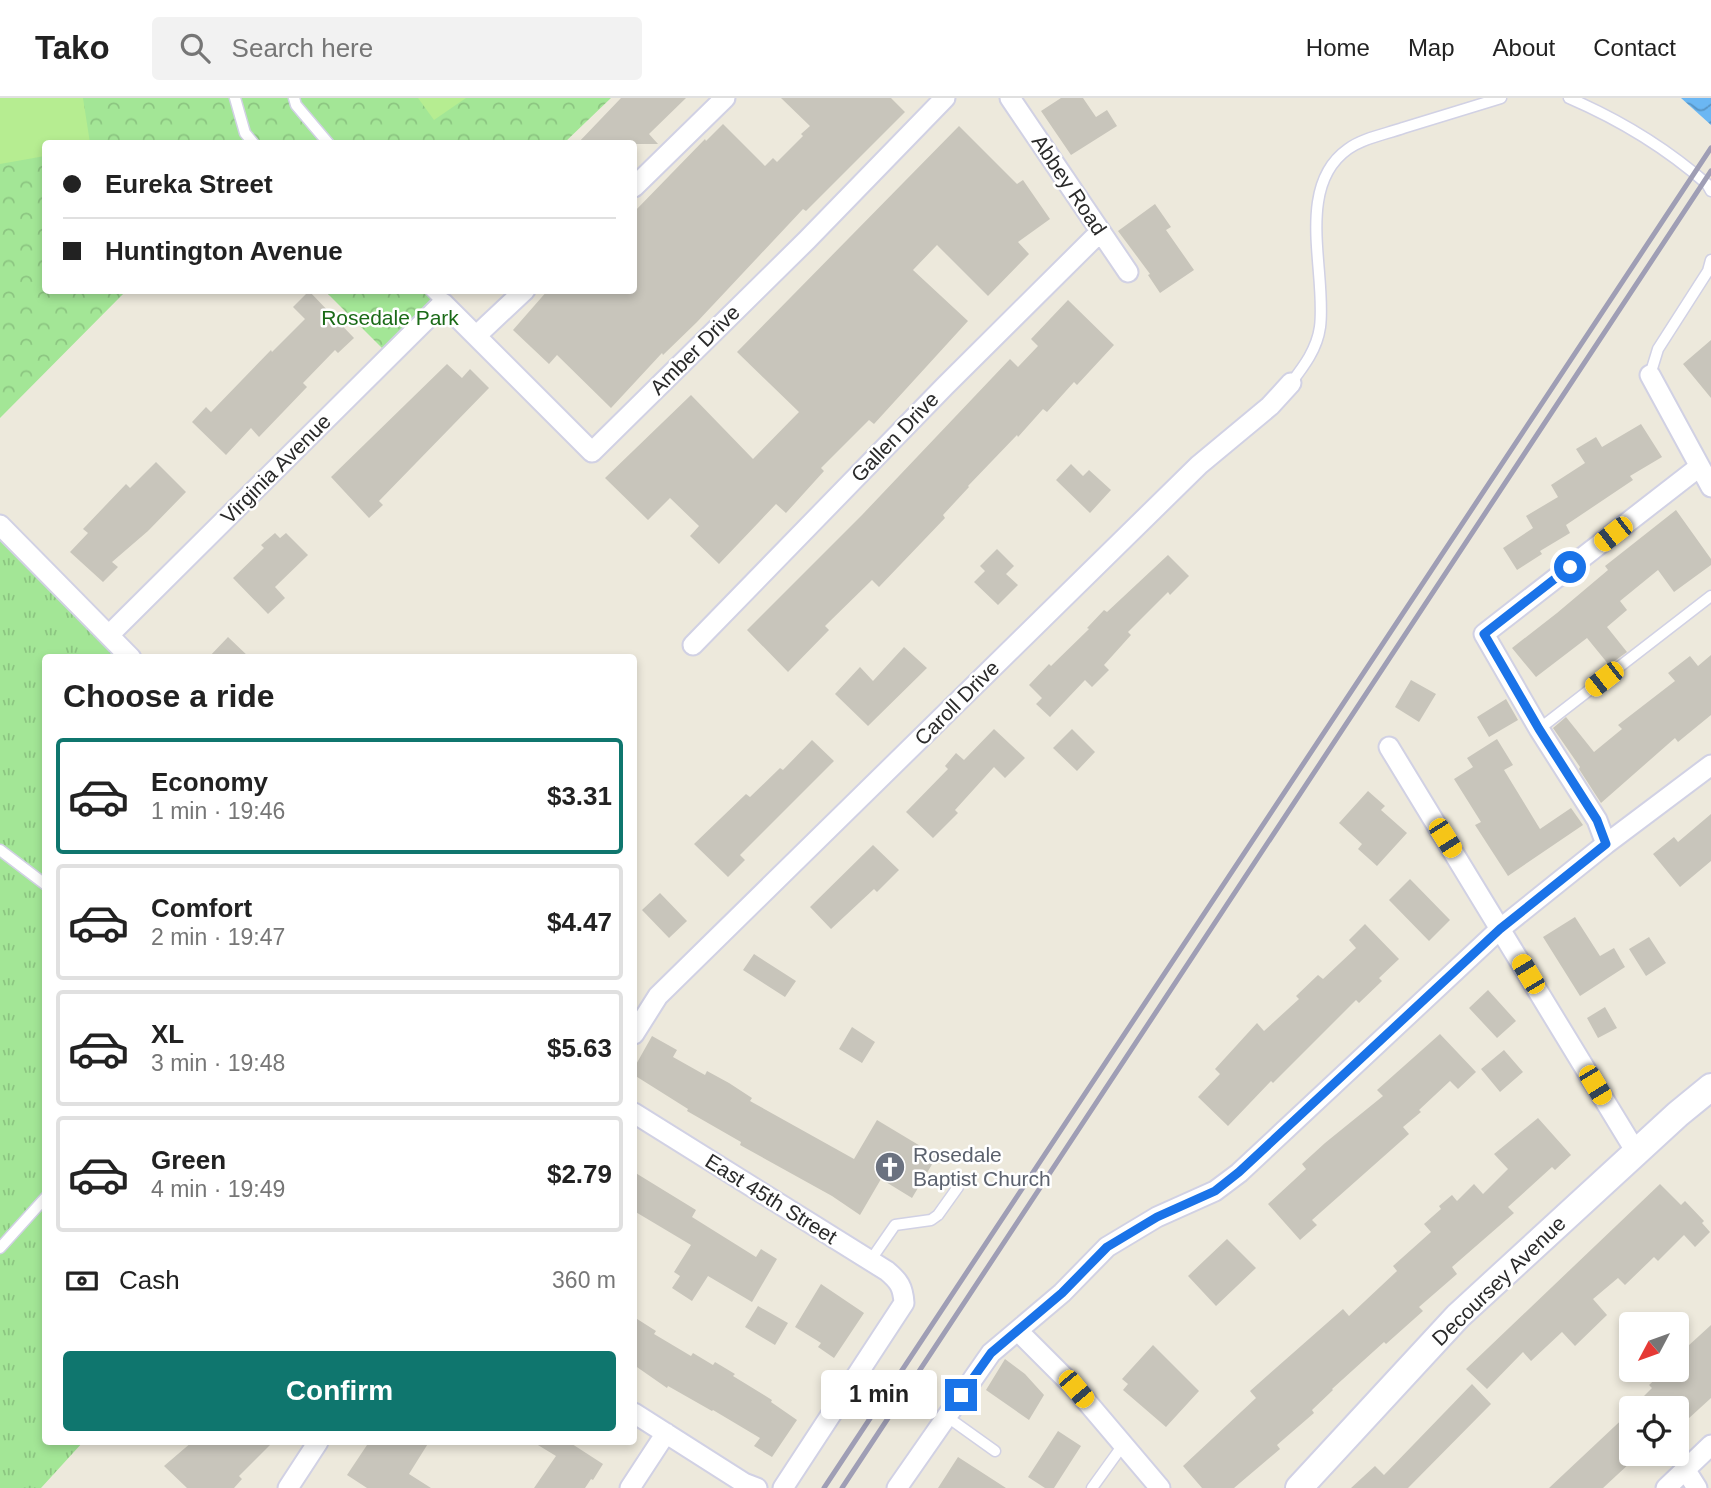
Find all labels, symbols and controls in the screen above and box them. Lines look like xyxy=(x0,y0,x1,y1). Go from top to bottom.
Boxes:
search box xyxy=(152,17,642,80)
text: Tako xyxy=(35,29,110,66)
icon: search xyxy=(176,29,214,67)
text: Search here xyxy=(232,33,373,63)
text: Home xyxy=(1306,34,1370,61)
text: Map xyxy=(1408,34,1455,61)
text: About xyxy=(1493,34,1555,61)
text: Contact xyxy=(1593,34,1676,61)
street label: Abbey Road xyxy=(1028,130,1111,239)
text: Eureka Street xyxy=(105,169,273,199)
text: Huntington Avenue xyxy=(105,236,343,266)
street label: Amber Drive xyxy=(645,300,744,399)
park label: Rosedale Park xyxy=(321,306,459,329)
street label: Gallen Drive xyxy=(846,387,943,486)
street label: Virginia Avenue xyxy=(216,409,335,528)
car xyxy=(1590,513,1637,555)
route start xyxy=(1554,551,1586,583)
street label: Caroll Drive xyxy=(910,656,1004,750)
car xyxy=(1581,658,1628,700)
text: Choose a ride xyxy=(63,678,275,714)
icon: car xyxy=(67,765,130,828)
text: Economy xyxy=(151,767,268,797)
text: $3.31 xyxy=(547,781,612,811)
text: 1 min · 19:46 xyxy=(151,798,285,824)
car xyxy=(1425,815,1466,861)
icon: car xyxy=(67,891,130,954)
text: Comfort xyxy=(151,893,252,923)
text: $4.47 xyxy=(547,907,612,937)
text: 2 min · 19:47 xyxy=(151,924,285,950)
car xyxy=(1509,951,1548,997)
icon: car xyxy=(67,1017,130,1080)
text: XL xyxy=(151,1019,184,1049)
text: $5.63 xyxy=(547,1033,612,1063)
text: 3 min · 19:48 xyxy=(151,1050,285,1076)
car xyxy=(1576,1062,1615,1108)
icon: car xyxy=(67,1143,130,1206)
place label: Rosedale Baptist Church xyxy=(913,1143,1051,1190)
text: Green xyxy=(151,1145,226,1175)
street label: East 45th Street xyxy=(701,1149,841,1248)
church icon: Rosedale Baptist Church xyxy=(873,1150,907,1184)
text: $2.79 xyxy=(547,1159,612,1189)
text: 4 min · 19:49 xyxy=(151,1176,285,1202)
street label: Decoursey Avenue xyxy=(1427,1211,1570,1350)
icon: cash xyxy=(63,1262,101,1300)
text: Cash xyxy=(119,1265,180,1295)
text: 360 m xyxy=(552,1267,616,1293)
north arrow xyxy=(1619,1312,1689,1382)
map controls xyxy=(1619,1312,1689,1466)
button: Confirm xyxy=(63,1351,616,1431)
car xyxy=(1055,1366,1098,1412)
callout: 1 min xyxy=(821,1370,936,1420)
route end xyxy=(945,1379,977,1411)
text: 1 min xyxy=(849,1381,909,1407)
button: locate xyxy=(1619,1396,1689,1466)

